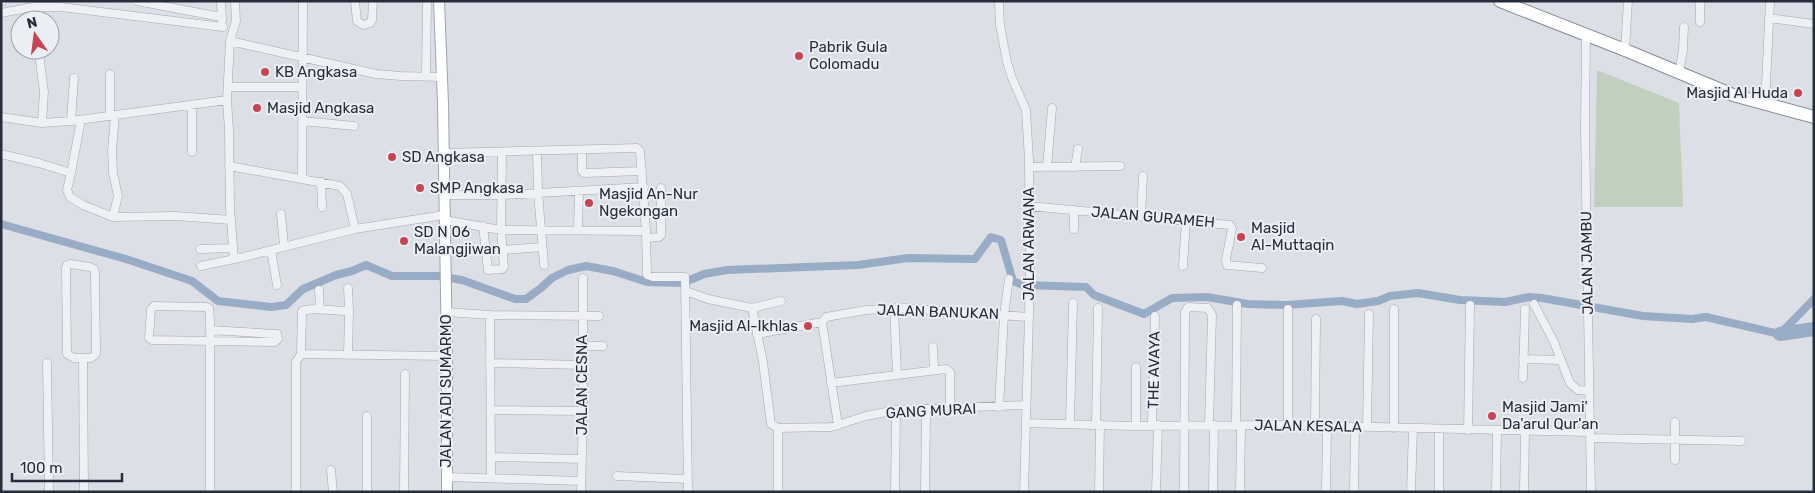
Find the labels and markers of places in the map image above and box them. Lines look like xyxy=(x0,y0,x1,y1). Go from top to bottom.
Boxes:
place label: Pabrik Gula Colomadu xyxy=(809,38,887,73)
marker: Pabrik Gula Colomadu xyxy=(793,50,805,62)
place label: KB Angkasa xyxy=(275,63,357,81)
marker: KB Angkasa xyxy=(259,66,271,78)
place label: Masjid Al Huda xyxy=(1686,84,1788,102)
marker: Masjid Al Huda xyxy=(1792,87,1804,99)
place label: Masjid Angkasa xyxy=(267,99,374,117)
marker: Masjid Angkasa xyxy=(251,102,263,114)
place label: SD Angkasa xyxy=(402,148,485,166)
marker: SD Angkasa xyxy=(386,151,398,163)
place label: SMP Angkasa xyxy=(430,179,524,197)
marker: SMP Angkasa xyxy=(414,182,426,194)
place label: Masjid An-Nur Ngekongan xyxy=(599,185,698,220)
marker: Masjid An-Nur Ngekongan xyxy=(583,197,595,209)
place label: Masjid Al-Muttaqin xyxy=(1251,219,1334,254)
place label: SD N 06 Malangjiwan xyxy=(414,223,501,258)
marker: Masjid Al-Muttaqin xyxy=(1235,231,1247,243)
marker: SD N 06 Malangjiwan xyxy=(398,235,410,247)
place label: Masjid Al-Ikhlas xyxy=(689,317,798,335)
marker: Masjid Al-Ikhlas xyxy=(802,320,814,332)
place label: Masjid Jami' Da'arul Qur'an xyxy=(1502,398,1599,433)
marker: Masjid Jami' Da'arul Qur'an xyxy=(1486,410,1498,422)

